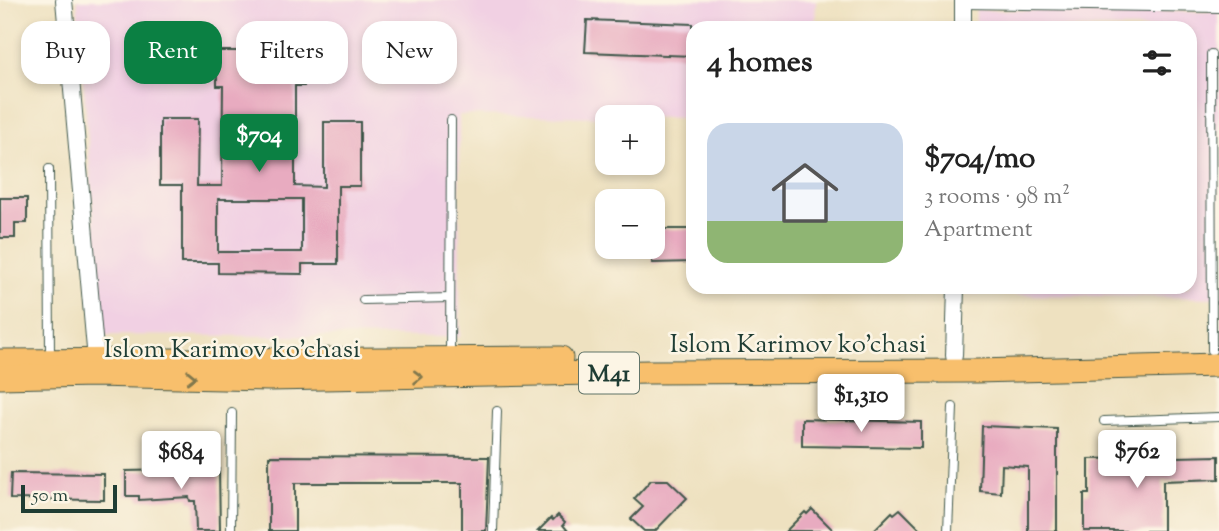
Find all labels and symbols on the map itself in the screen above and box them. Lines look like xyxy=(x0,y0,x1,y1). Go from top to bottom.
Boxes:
pin: $704 xyxy=(218,114,300,174)
street label: Islom Karimov ko'chasi xyxy=(670,327,926,364)
street label: Islom Karimov ko'chasi xyxy=(104,332,360,369)
road number: M41 xyxy=(579,352,639,394)
one-way arrow xyxy=(413,369,424,384)
one-way arrow xyxy=(185,370,196,385)
pin: $1,310 xyxy=(804,374,918,434)
pin: $762 xyxy=(1096,430,1178,490)
pin: $684 xyxy=(140,432,222,491)
scale bar xyxy=(21,482,117,514)

